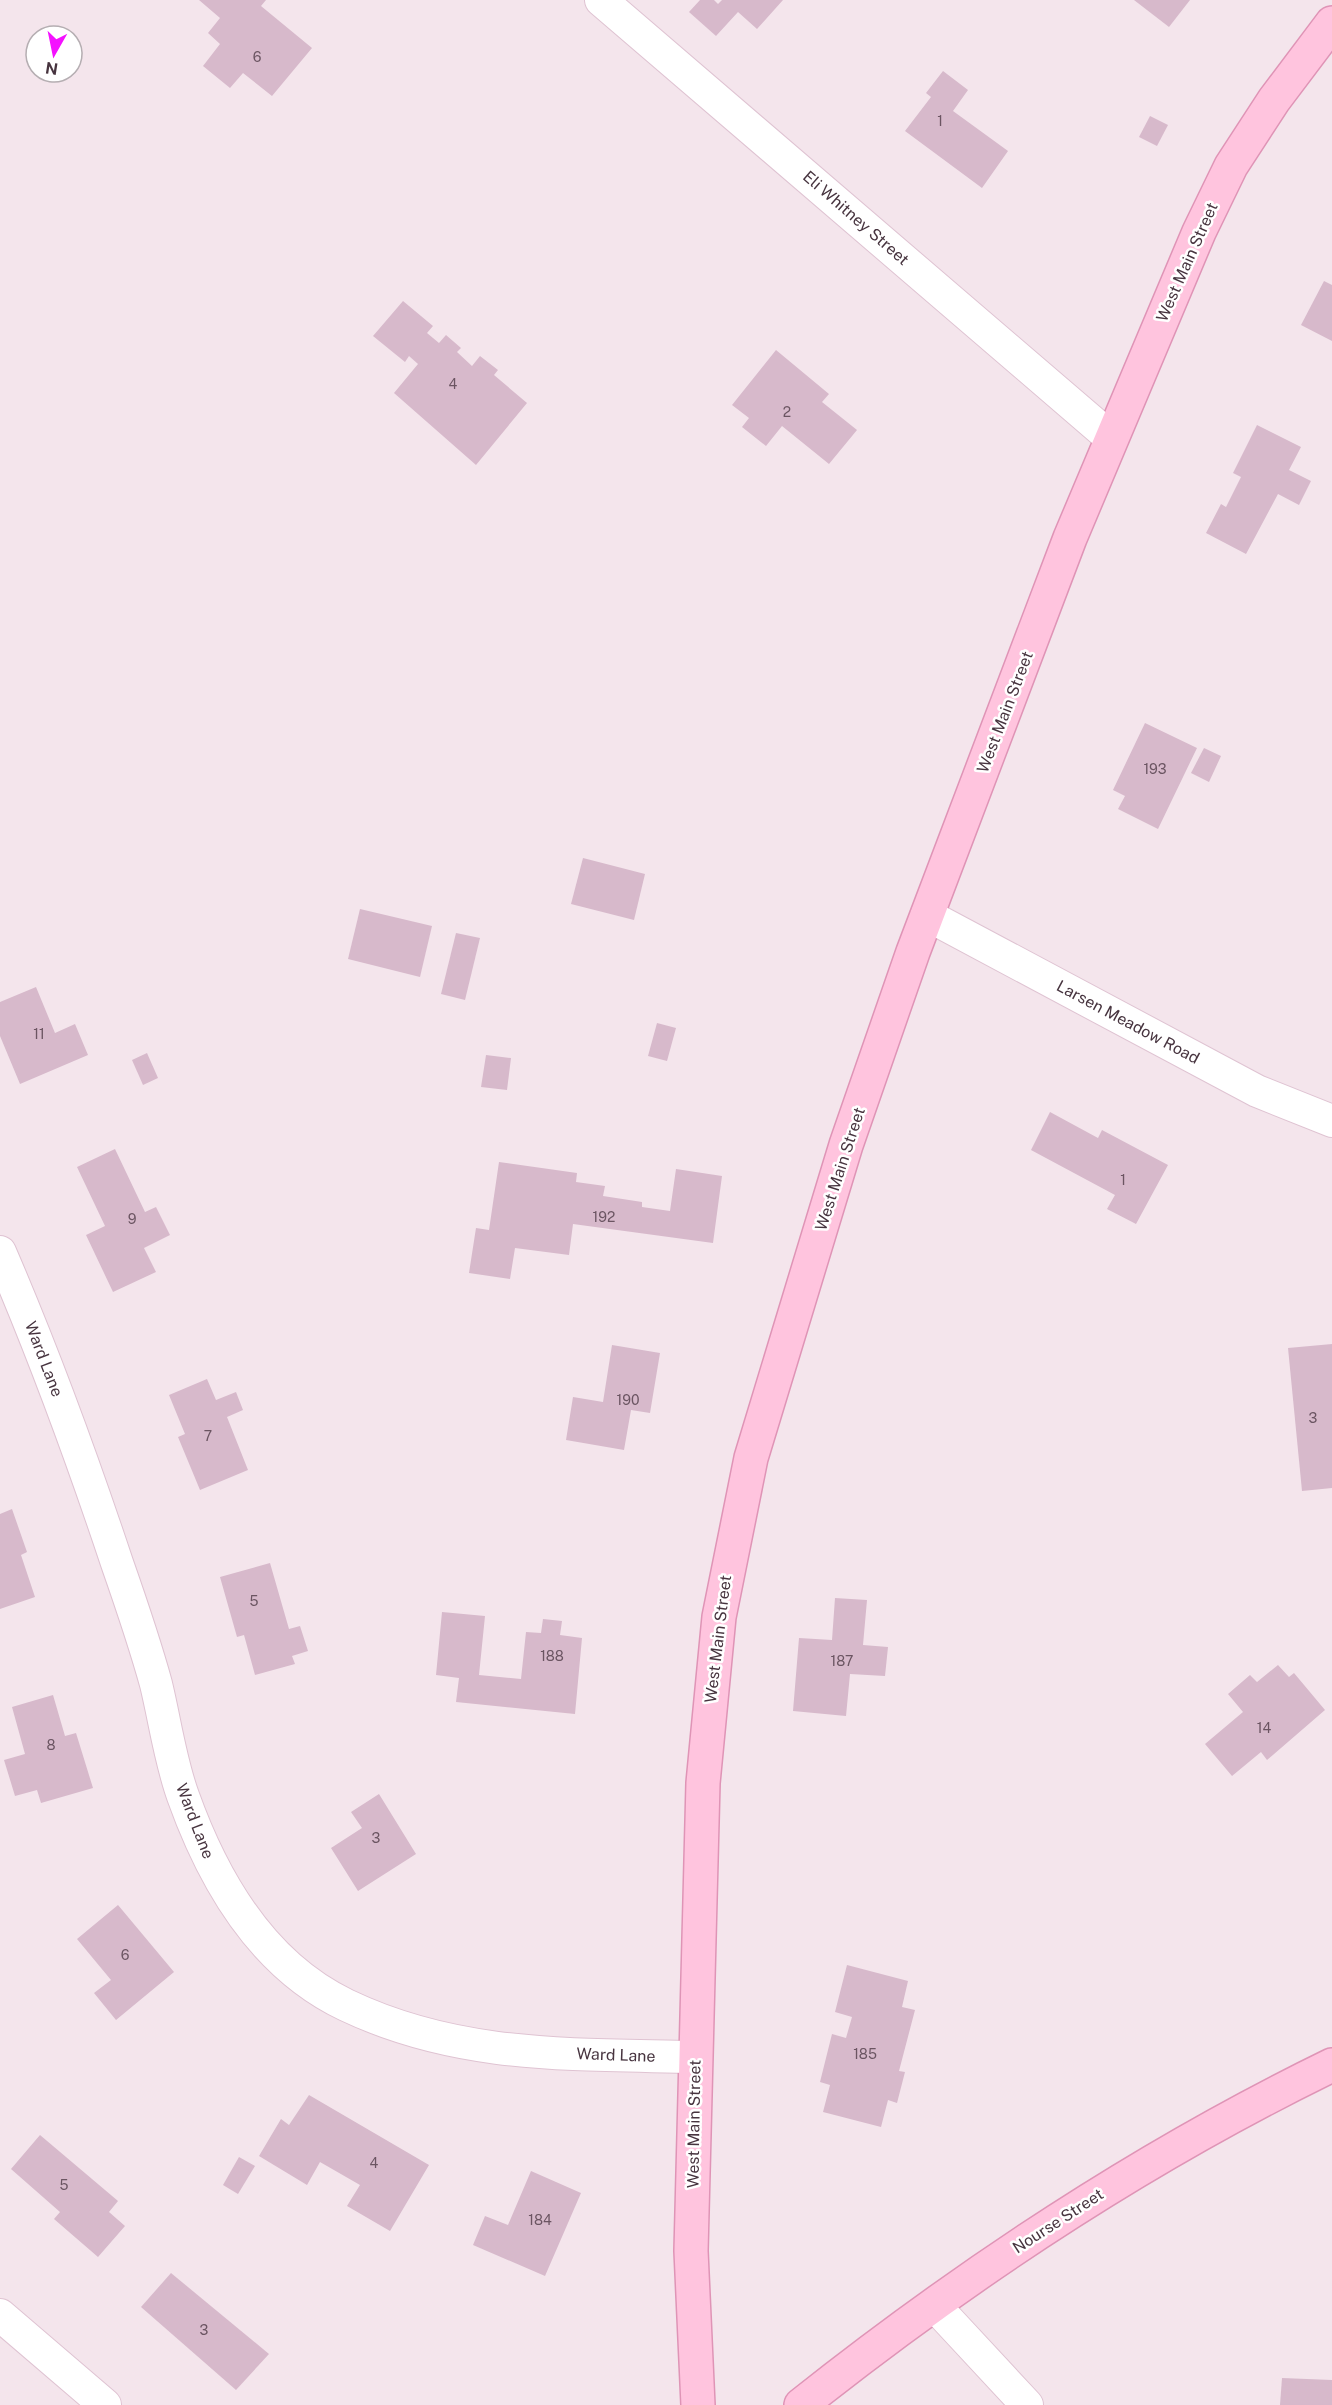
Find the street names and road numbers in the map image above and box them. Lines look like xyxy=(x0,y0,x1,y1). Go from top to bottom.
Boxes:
street label: Eli Whitney Street xyxy=(799,167,913,269)
street label: West Main Street xyxy=(1152,199,1222,325)
street label: West Main Street xyxy=(973,649,1037,775)
street label: Larsen Meadow Road xyxy=(1053,976,1203,1068)
street label: West Main Street xyxy=(811,1105,869,1233)
street label: Ward Lane xyxy=(21,1319,67,1399)
street label: West Main Street xyxy=(701,1574,735,1704)
street label: Ward Lane xyxy=(172,1781,218,1861)
street label: Ward Lane xyxy=(576,2044,656,2066)
street label: West Main Street xyxy=(683,2060,705,2188)
street label: Nourse Street xyxy=(1009,2185,1107,2257)

